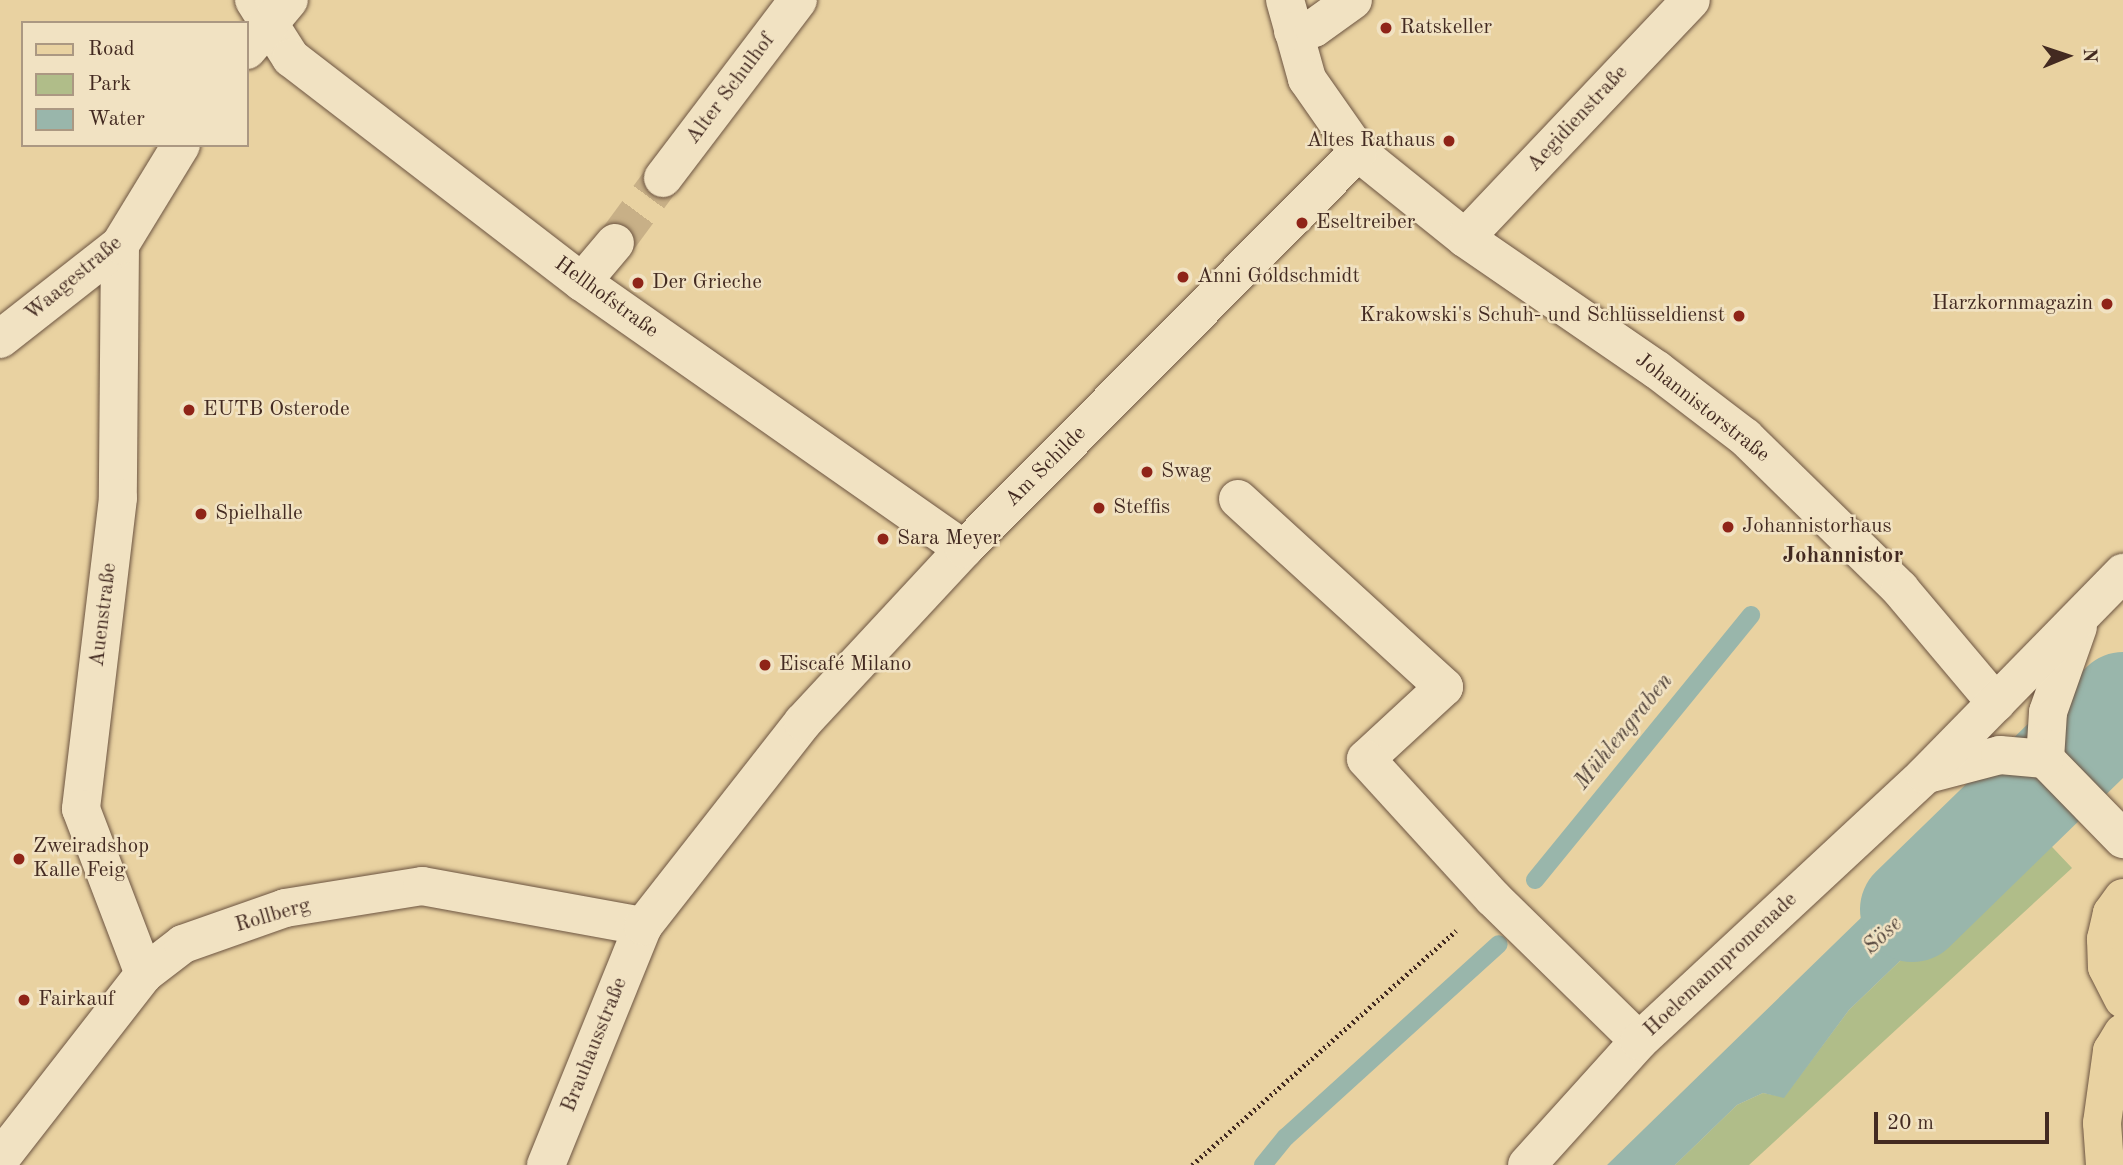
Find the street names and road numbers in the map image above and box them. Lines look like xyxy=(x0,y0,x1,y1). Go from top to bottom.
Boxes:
street label: Alter Schulhof xyxy=(681,29,781,149)
street label: Aegidienstraße xyxy=(1522,60,1634,178)
street label: Waagestraße xyxy=(20,231,128,327)
street label: Hellhofstraße xyxy=(549,252,663,344)
street label: Johannistorstraße xyxy=(1630,348,1774,468)
street label: Am Schilde xyxy=(1000,421,1092,513)
street label: Auenstraße xyxy=(85,562,123,668)
street label: Hoelemannpromenade xyxy=(1639,887,1803,1043)
street label: Rollberg xyxy=(232,893,314,939)
street label: Brauhausstraße xyxy=(557,974,633,1116)

